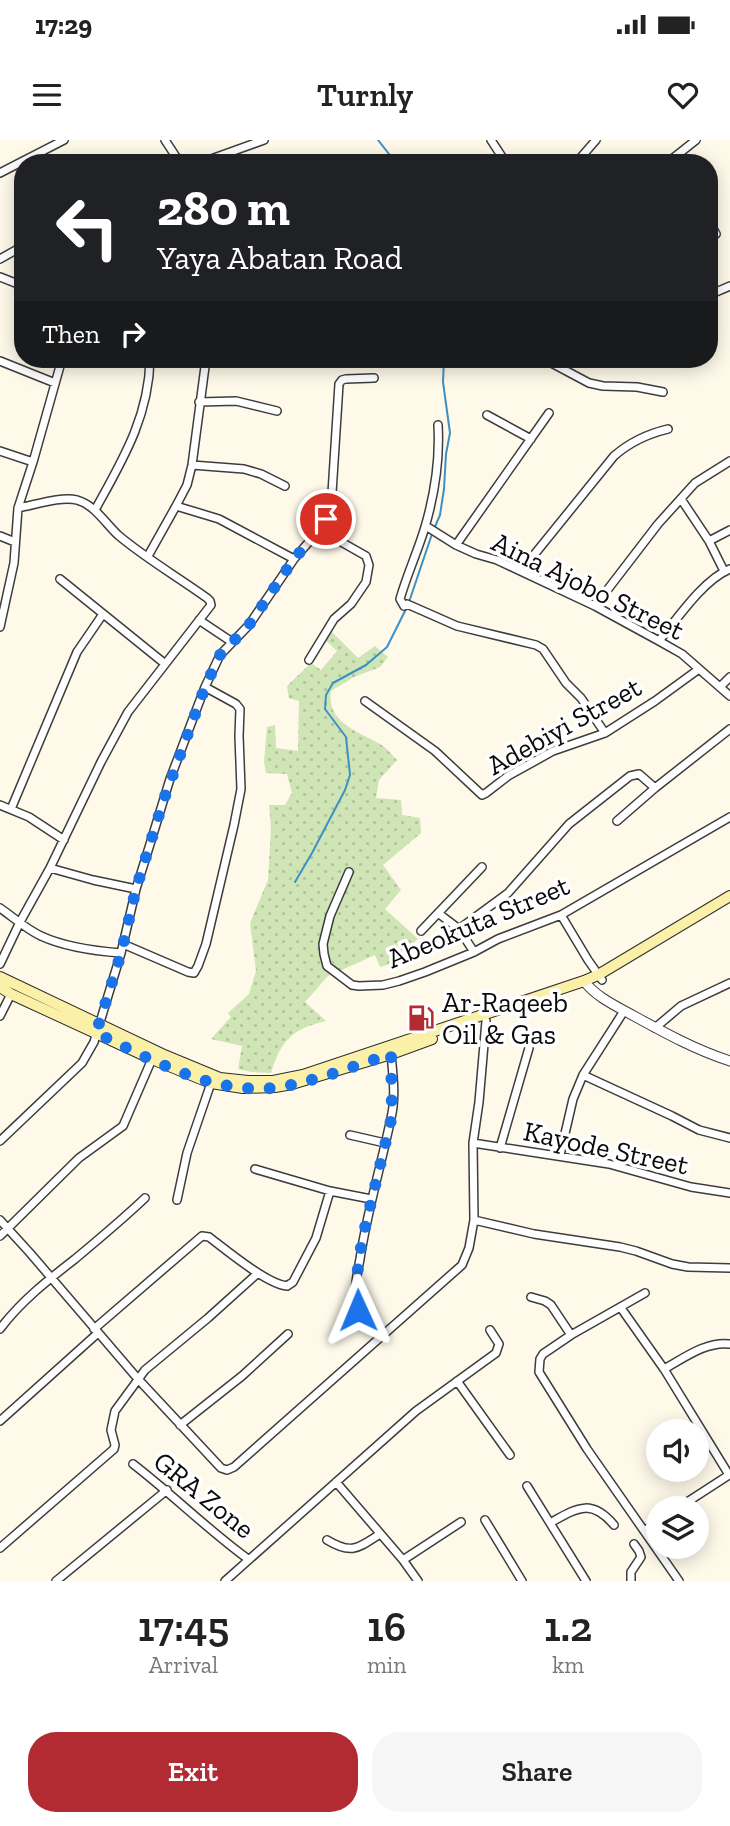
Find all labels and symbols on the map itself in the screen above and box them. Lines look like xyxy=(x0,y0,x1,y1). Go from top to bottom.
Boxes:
pin xyxy=(296,489,356,549)
street label: Aina Ajobo Street xyxy=(487,525,690,647)
street label: Adebiyi Street xyxy=(481,670,647,782)
street label: Abeokuta Street xyxy=(382,868,575,975)
place label: Ar-Raqeeb Oil & Gas xyxy=(442,986,568,1051)
fuel station icon: Ar-Raqeeb Oil & Gas xyxy=(406,1003,436,1033)
street label: Kayode Street xyxy=(520,1114,692,1182)
position arrow xyxy=(321,1273,395,1347)
street label: GRA Zone xyxy=(147,1444,261,1546)

